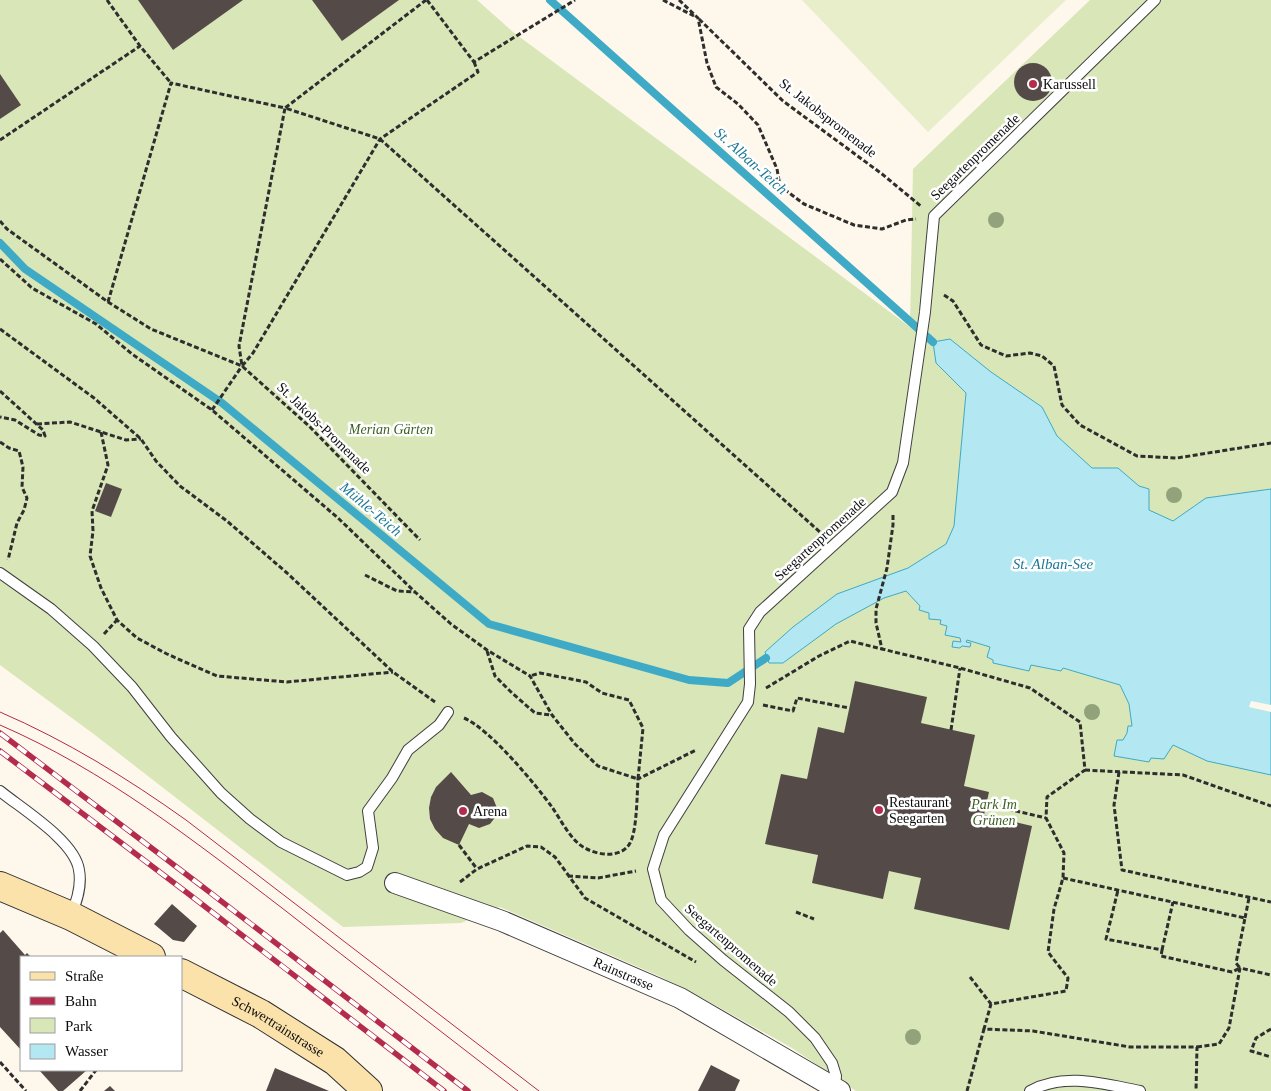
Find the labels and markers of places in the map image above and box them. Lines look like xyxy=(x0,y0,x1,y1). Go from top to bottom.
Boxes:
place label: Karussell xyxy=(1043,77,1096,92)
marker: Karussell xyxy=(1027,78,1039,90)
place label: Restaurant Seegarten xyxy=(889,795,949,826)
place label: Arena xyxy=(473,804,508,819)
marker: Restaurant Seegarten xyxy=(873,804,885,816)
marker: Arena xyxy=(457,805,469,817)

